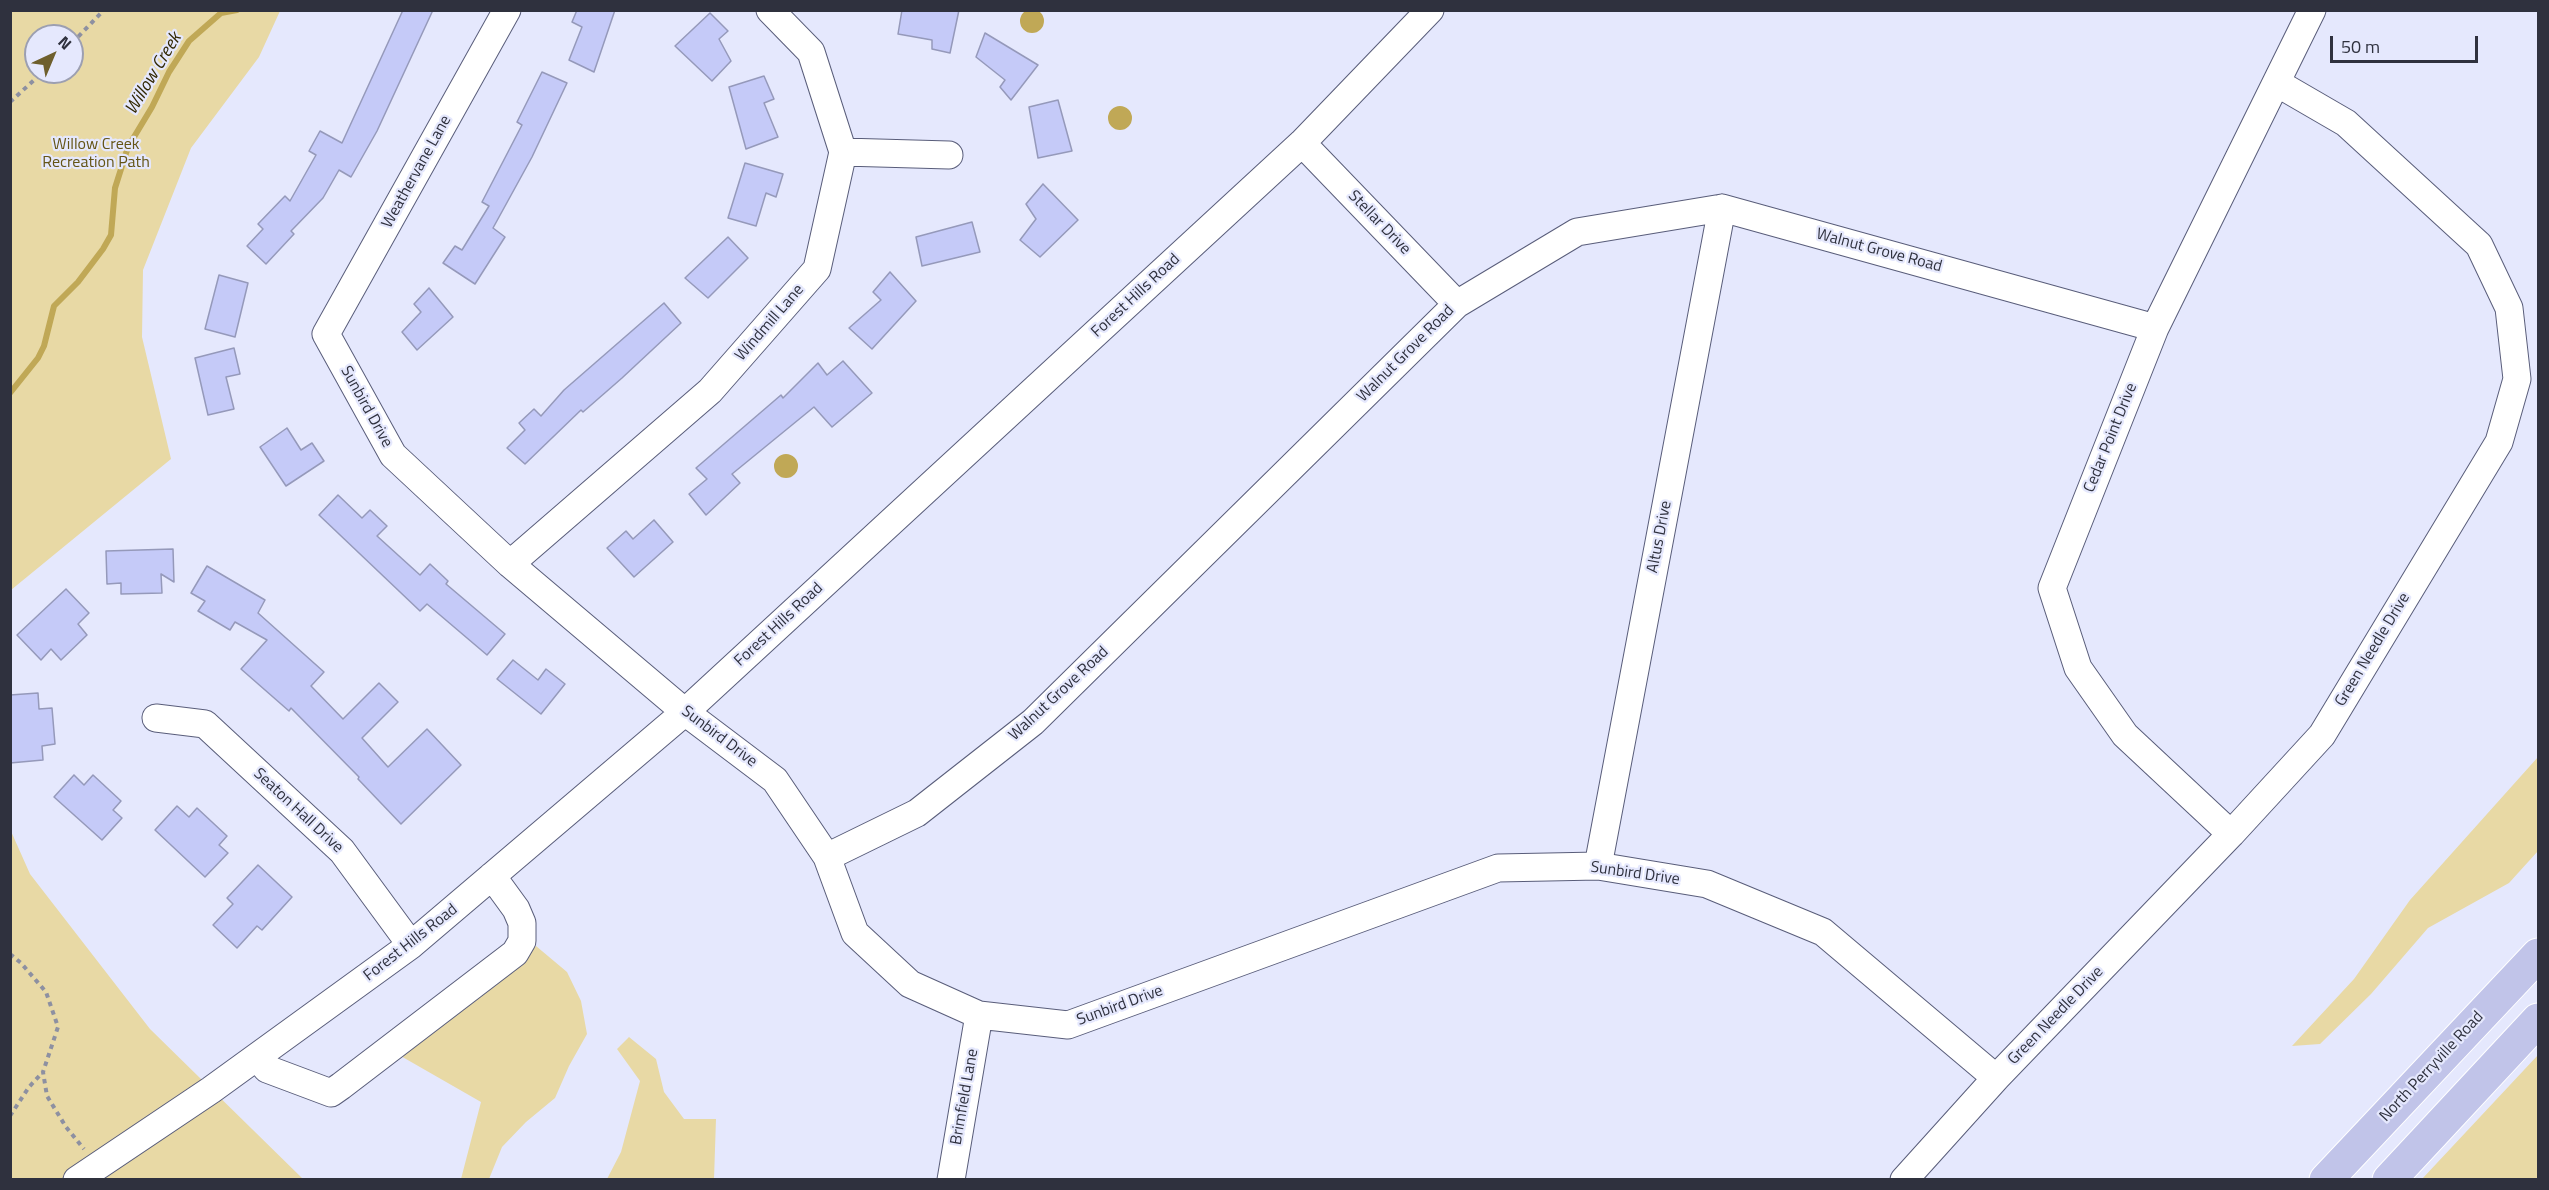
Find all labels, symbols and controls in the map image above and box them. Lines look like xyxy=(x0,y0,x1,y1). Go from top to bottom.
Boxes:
north arrow xyxy=(24,24,84,84)
scale bar xyxy=(2333,24,2482,62)
water label: Willow Creek xyxy=(121,29,187,119)
text: N xyxy=(53,30,77,55)
text: 50 m xyxy=(2341,33,2380,60)
street label: Weathervane Lane xyxy=(378,112,456,232)
park label: Willow Creek Recreation Path xyxy=(42,135,150,173)
street label: Stellar Drive xyxy=(1344,187,1414,259)
street label: Walnut Grove Road xyxy=(1814,225,1944,277)
street label: Forest Hills Road xyxy=(1088,250,1184,342)
street label: Windmill Lane xyxy=(732,281,808,365)
street label: Walnut Grove Road xyxy=(1354,302,1458,406)
street label: Sunbird Drive xyxy=(336,363,396,451)
street label: Cedar Point Drive xyxy=(2080,381,2142,495)
street label: Altus Drive xyxy=(1644,499,1676,575)
street label: Forest Hills Road xyxy=(731,579,827,671)
street label: Green Needle Drive xyxy=(2332,590,2414,710)
street label: Walnut Grove Road xyxy=(1005,643,1113,745)
street label: Sunbird Drive xyxy=(677,702,761,772)
street label: Seaton Hall Drive xyxy=(249,765,347,857)
street label: Sunbird Drive xyxy=(1589,858,1681,890)
street label: Forest Hills Road xyxy=(360,900,462,986)
street label: Green Needle Drive xyxy=(2004,963,2108,1069)
street label: Sunbird Drive xyxy=(1074,982,1166,1030)
street label: North Perryville Road xyxy=(2376,1008,2488,1126)
street label: Brimfield Lane xyxy=(947,1047,983,1147)

